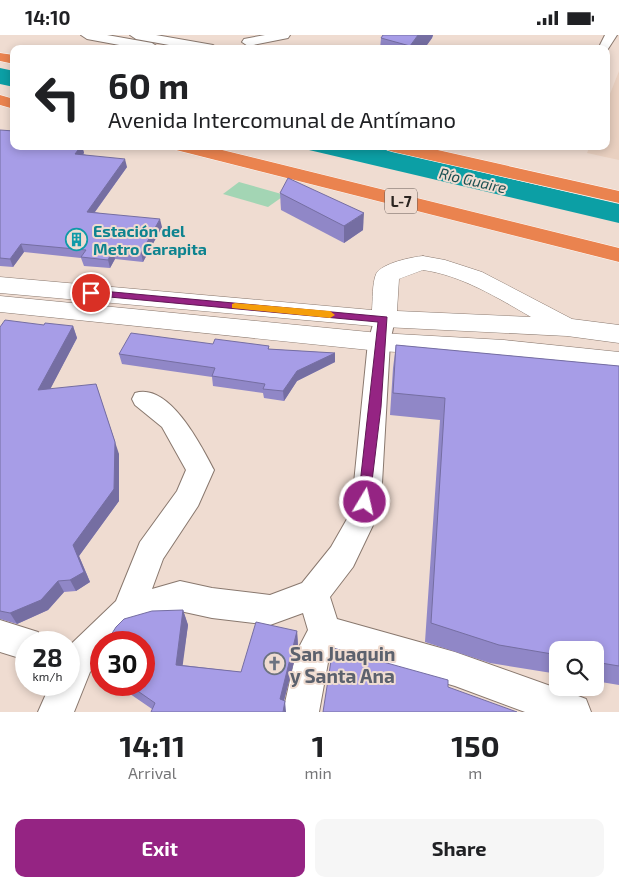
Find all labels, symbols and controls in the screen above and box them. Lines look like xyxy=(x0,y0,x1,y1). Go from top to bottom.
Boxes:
text: 14:10 xyxy=(25,6,70,29)
text: 60 m xyxy=(108,64,189,106)
icon: left xyxy=(25,65,90,130)
text: Avenida Intercomunal de Antímano xyxy=(108,106,456,132)
water label: Río Guaire xyxy=(437,163,509,197)
road number: L-7 xyxy=(385,189,417,213)
place label: Estación del Metro Carapita xyxy=(93,221,207,258)
building icon: Estación del Metro Carapita xyxy=(65,227,89,251)
pin xyxy=(70,272,112,314)
icon: arrive xyxy=(77,279,105,307)
position arrow xyxy=(338,475,390,527)
speed limit sign: 30 xyxy=(90,631,155,696)
map controls xyxy=(549,641,604,696)
button: search xyxy=(549,641,604,696)
text: 28 xyxy=(32,642,63,672)
place label: San Juaquin y Santa Ana xyxy=(290,642,396,688)
church icon: San Juaquin y Santa Ana xyxy=(262,652,286,676)
text: km/h xyxy=(33,669,62,683)
text: 14:11 xyxy=(119,727,185,763)
text: 1 xyxy=(312,727,325,763)
text: 150 xyxy=(451,727,500,763)
text: Arrival xyxy=(128,763,177,782)
text: min xyxy=(304,763,332,782)
text: m xyxy=(468,763,482,782)
button: Exit xyxy=(15,819,305,877)
button: Share xyxy=(315,819,604,877)

